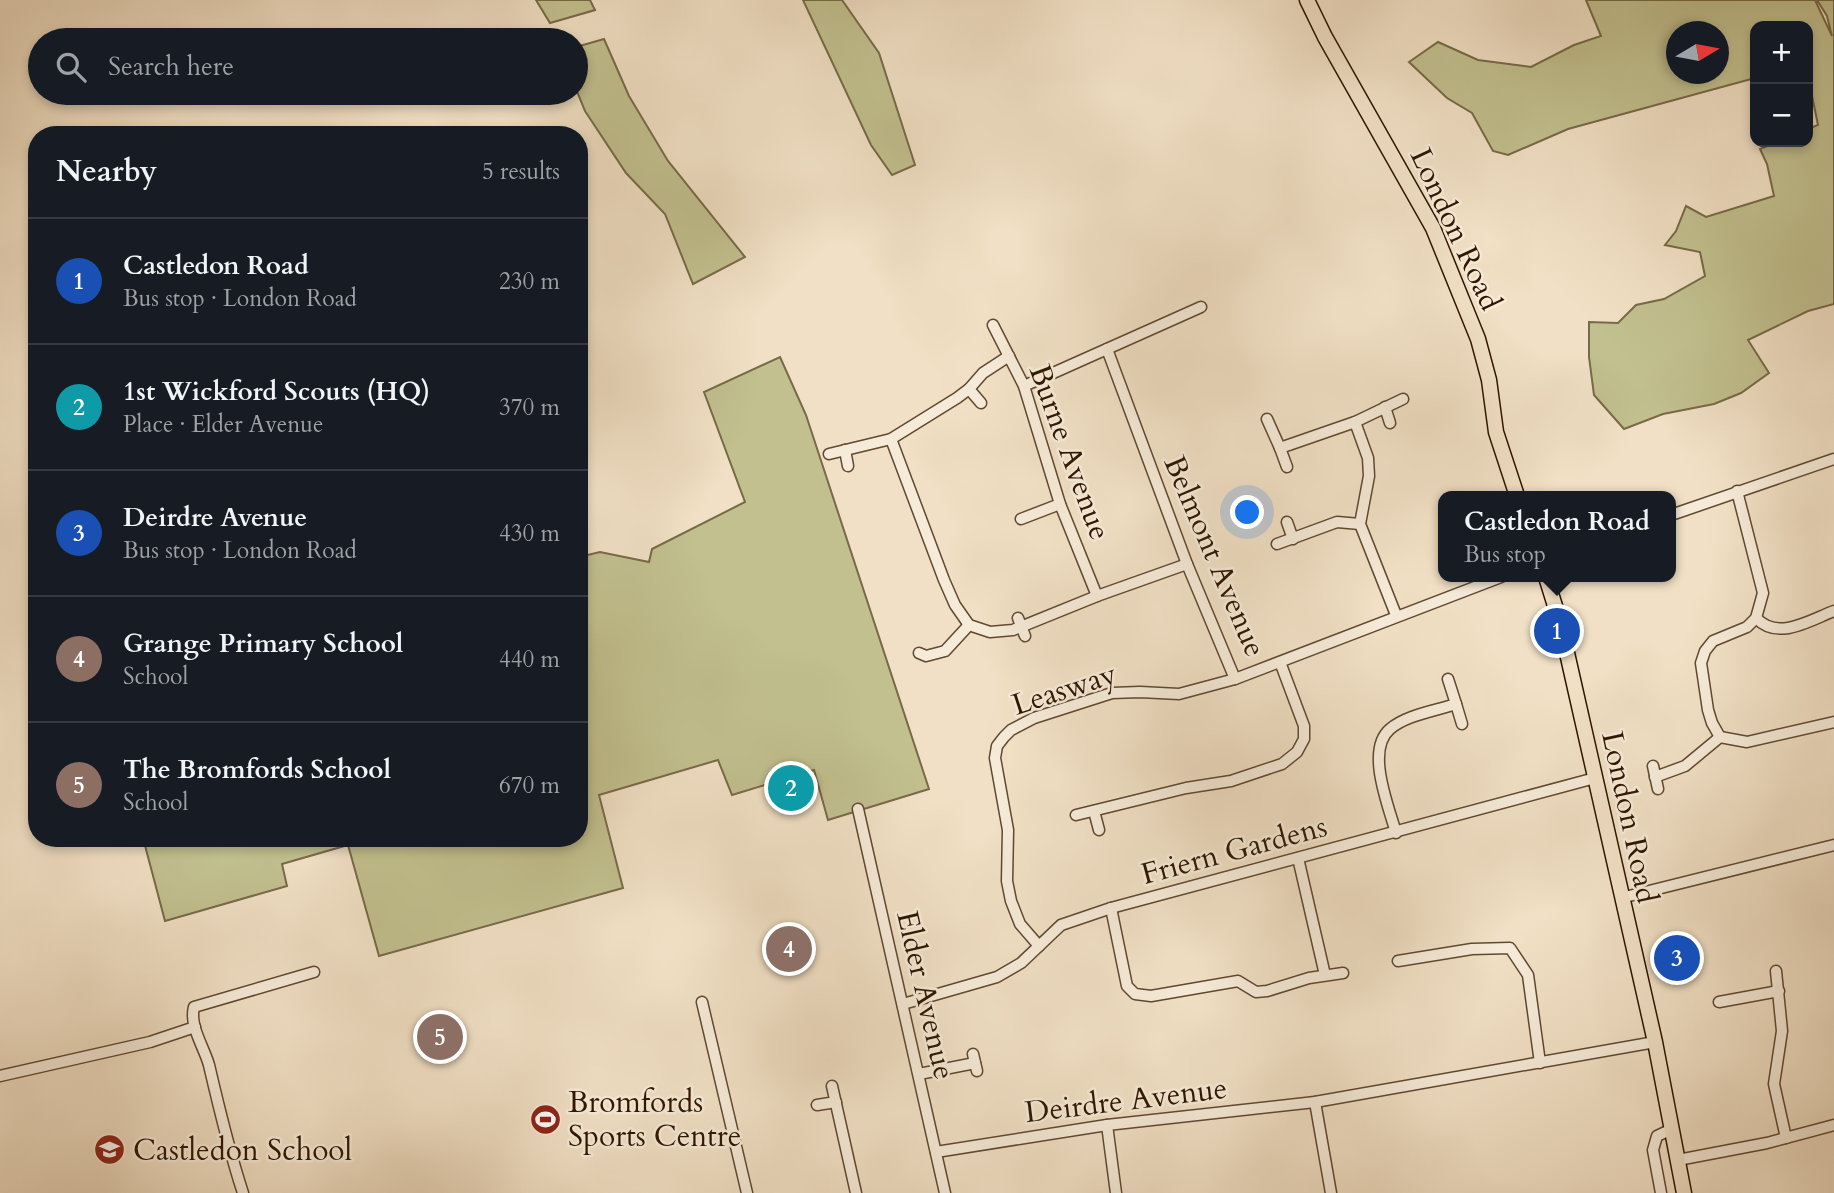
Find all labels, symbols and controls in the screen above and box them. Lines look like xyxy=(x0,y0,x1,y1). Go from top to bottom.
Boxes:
north arrow xyxy=(1666,21,1729,84)
map controls xyxy=(1750,21,1813,147)
button: + xyxy=(1750,21,1813,84)
search box xyxy=(28,28,588,105)
icon: search xyxy=(52,48,90,86)
text: Search here xyxy=(108,49,234,84)
button: − xyxy=(1750,84,1813,147)
street label: London Road xyxy=(1400,141,1511,317)
text: Nearby xyxy=(56,151,157,192)
text: 5 results xyxy=(482,156,560,187)
text: Castledon Road xyxy=(123,248,309,283)
text: 1 xyxy=(73,266,85,297)
text: 230 m xyxy=(499,266,560,297)
text: Bus stop · London Road xyxy=(123,283,357,314)
street label: Burne Avenue xyxy=(1019,359,1120,546)
text: 1st Wickford Scouts (HQ) xyxy=(123,374,430,409)
text: 2 xyxy=(73,392,85,423)
text: 370 m xyxy=(499,392,560,423)
text: Place · Elder Avenue xyxy=(123,409,323,440)
street label: Belmont Avenue xyxy=(1154,449,1275,663)
popup xyxy=(1438,491,1676,582)
your location xyxy=(1230,495,1264,529)
text: Deirdre Avenue xyxy=(123,500,307,535)
text: Castledon Road xyxy=(1464,504,1650,539)
text: 3 xyxy=(73,518,85,549)
text: 430 m xyxy=(499,518,560,549)
text: Bus stop · London Road xyxy=(123,535,357,566)
text: Bus stop xyxy=(1464,539,1546,570)
pin: 1 xyxy=(1534,605,1580,657)
text: Grange Primary School xyxy=(123,626,403,661)
text: 4 xyxy=(73,644,85,675)
text: 440 m xyxy=(499,644,560,675)
street label: Leasway xyxy=(1007,653,1122,726)
text: School xyxy=(123,661,188,692)
street label: London Road xyxy=(1591,727,1668,907)
text: The Bromfords School xyxy=(123,752,391,787)
pin: 2 xyxy=(768,762,814,814)
text: 5 xyxy=(73,770,85,801)
text: 670 m xyxy=(499,770,560,801)
text: School xyxy=(123,787,188,818)
street label: Friern Gardens xyxy=(1137,806,1331,895)
street label: Elder Avenue xyxy=(886,907,965,1084)
pin: 4 xyxy=(766,923,812,975)
pin: 3 xyxy=(1654,932,1700,984)
pin: 5 xyxy=(417,1011,463,1063)
street label: Deirdre Avenue xyxy=(1023,1068,1229,1133)
place label: Bromfords Sports Centre xyxy=(568,1082,741,1157)
sports icon: Bromfords Sports Centre xyxy=(528,1102,562,1136)
place label: Castledon School xyxy=(133,1130,353,1171)
school or university icon: Castledon School xyxy=(93,1133,127,1167)

